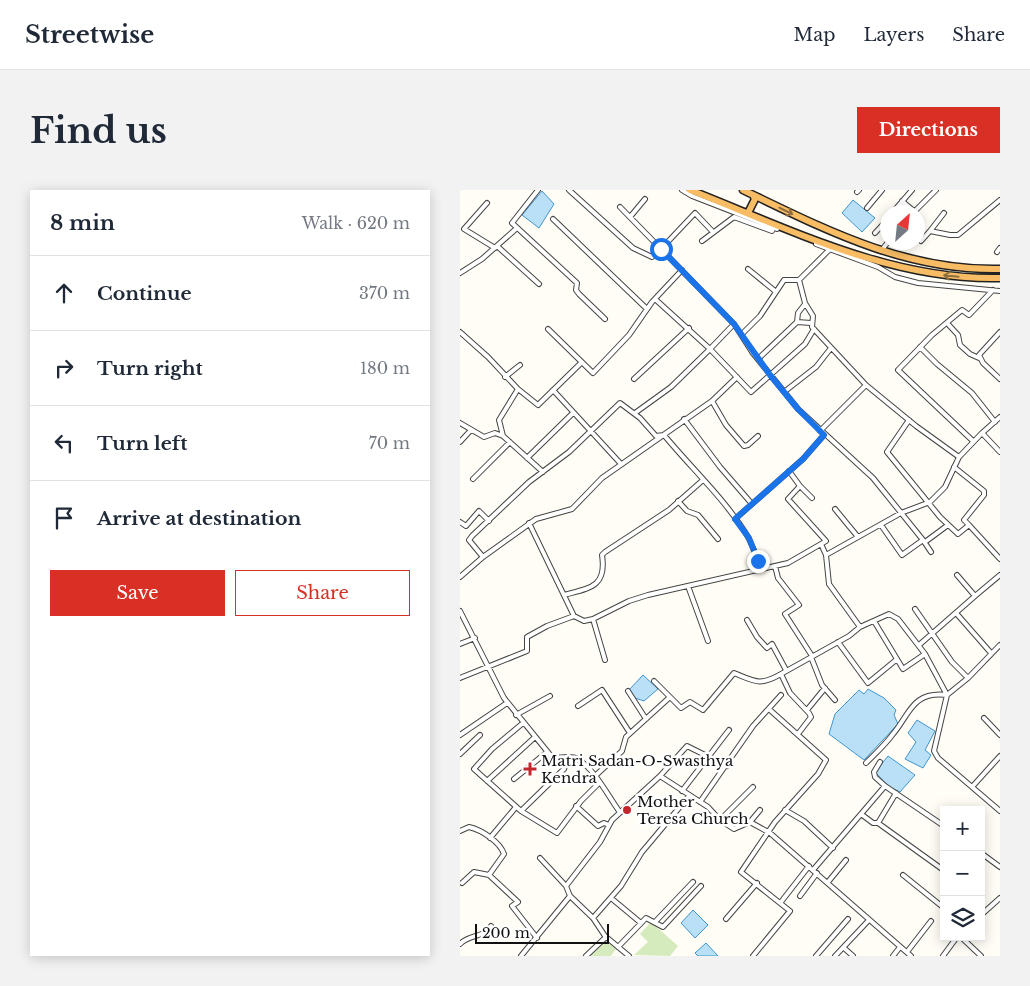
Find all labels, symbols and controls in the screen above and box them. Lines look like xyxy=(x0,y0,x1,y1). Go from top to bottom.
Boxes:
text: Streetwise xyxy=(25,20,154,49)
text: Map xyxy=(794,24,835,46)
text: Layers xyxy=(863,24,924,46)
text: Share xyxy=(952,24,1005,46)
button: Directions xyxy=(857,107,1000,153)
text: Find us xyxy=(30,109,167,152)
north arrow xyxy=(880,205,925,250)
one-way arrow xyxy=(779,207,794,217)
text: 8 min xyxy=(50,210,115,236)
text: Walk · 620 m xyxy=(302,213,410,233)
route start xyxy=(650,238,673,261)
one-way arrow xyxy=(944,271,960,281)
icon: ahead xyxy=(50,279,78,307)
text: Continue xyxy=(97,282,192,305)
text: 370 m xyxy=(359,283,410,303)
icon: right xyxy=(50,354,78,382)
text: Turn right xyxy=(97,357,203,380)
text: 180 m xyxy=(360,358,410,378)
icon: left xyxy=(50,429,78,457)
text: Turn left xyxy=(97,432,188,455)
text: 70 m xyxy=(369,433,410,453)
icon: arrive xyxy=(50,504,78,532)
text: Arrive at destination xyxy=(97,507,301,530)
route end xyxy=(747,550,770,573)
button: Save xyxy=(50,570,225,616)
button: Share xyxy=(235,570,410,616)
place label: Matri Sadan-O-Swasthya Kendra xyxy=(541,751,734,787)
marker: Matri Sadan-O-Swasthya Kendra xyxy=(523,762,537,776)
place label: Mother Teresa Church xyxy=(637,792,749,828)
marker: Mother Teresa Church xyxy=(621,804,633,816)
map controls xyxy=(940,806,985,941)
button: + xyxy=(940,806,985,851)
button: − xyxy=(940,851,985,896)
button: layers xyxy=(940,896,985,941)
scale bar xyxy=(475,921,609,944)
text: 200 m xyxy=(482,924,530,942)

